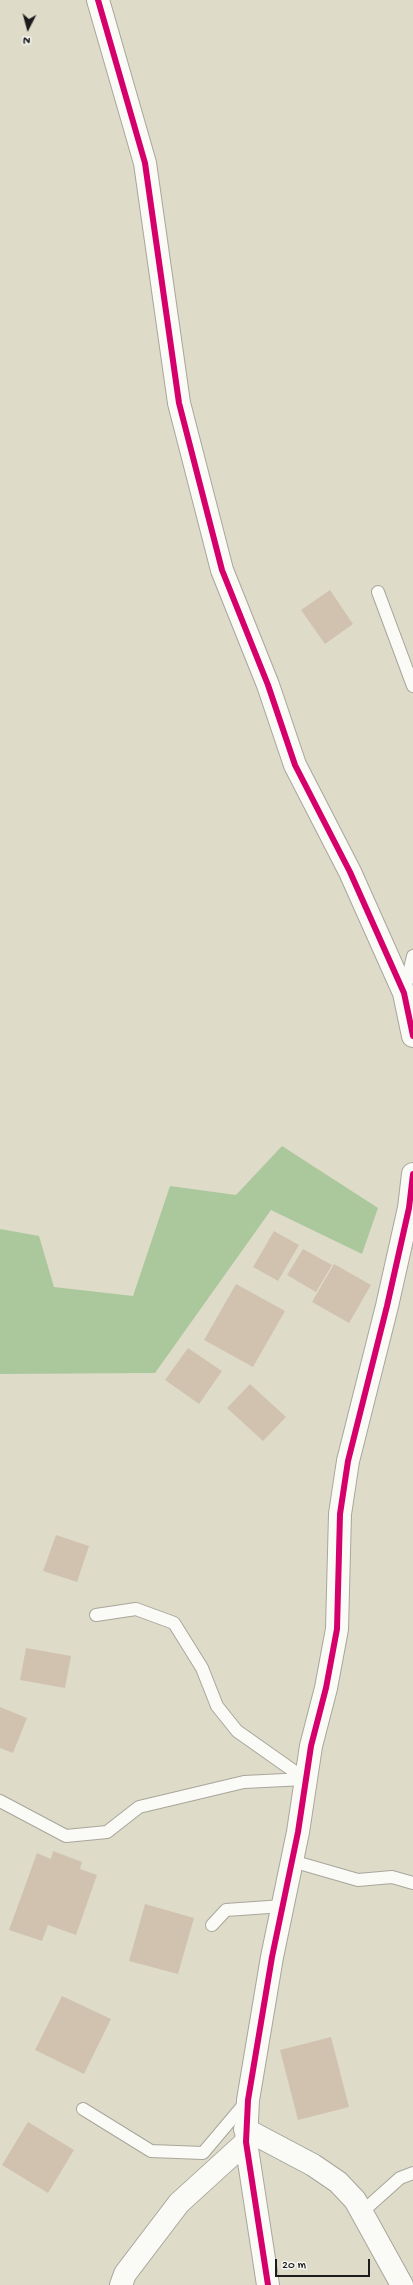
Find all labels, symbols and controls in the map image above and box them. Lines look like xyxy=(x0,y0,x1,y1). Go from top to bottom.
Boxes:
north arrow xyxy=(8,8,48,48)
text: N xyxy=(23,34,31,46)
scale bar xyxy=(277,2251,372,2277)
text: 20 m xyxy=(282,2259,306,2273)

